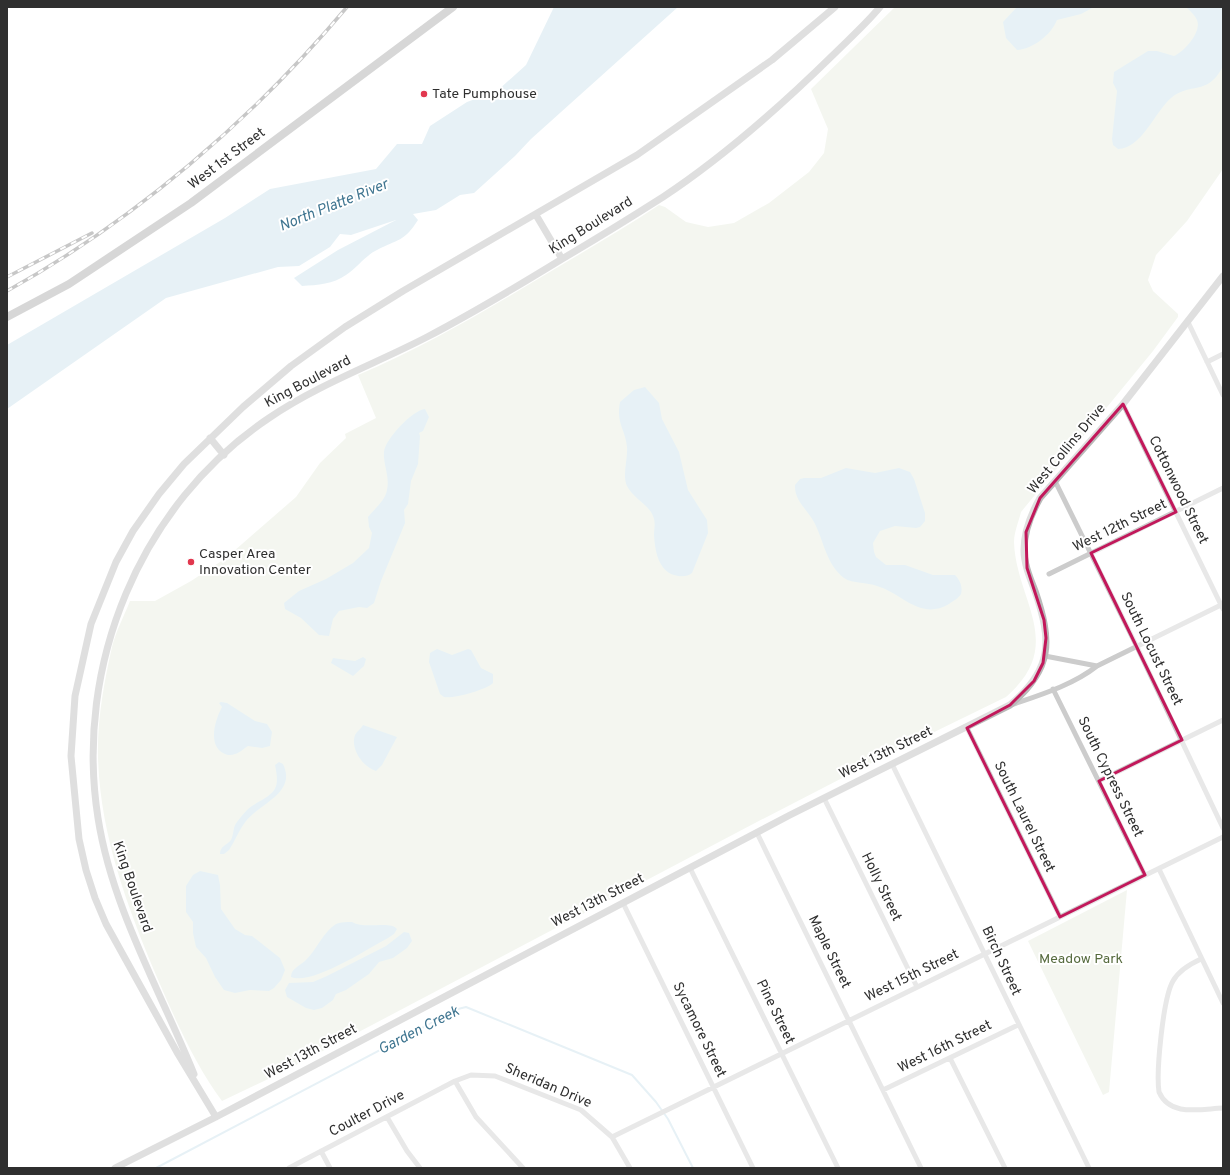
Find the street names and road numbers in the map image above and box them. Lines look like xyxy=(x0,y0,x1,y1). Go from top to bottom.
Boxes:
street label: West 1st Street xyxy=(185,124,269,194)
street label: King Boulevard xyxy=(546,194,636,258)
street label: King Boulevard xyxy=(262,352,354,412)
street label: West Collins Drive xyxy=(1024,400,1110,498)
street label: Cottonwood Street xyxy=(1144,433,1212,547)
street label: West 12th Street xyxy=(1070,496,1170,556)
street label: South Locust Street xyxy=(1116,589,1186,709)
street label: South Cypress Street xyxy=(1073,714,1147,840)
street label: West 13th Street xyxy=(836,723,936,783)
street label: South Laurel Street xyxy=(990,759,1058,875)
street label: King Boulevard xyxy=(108,839,156,935)
street label: Holly Street xyxy=(857,850,905,924)
street label: West 13th Street xyxy=(549,870,647,932)
street label: Maple Street xyxy=(804,913,854,991)
street label: Birch Street xyxy=(978,924,1024,998)
street label: West 15th Street xyxy=(862,946,962,1006)
street label: Pine Street xyxy=(752,977,798,1047)
street label: Sycamore Street xyxy=(669,979,729,1081)
street label: West 16th Street xyxy=(895,1017,995,1077)
street label: West 13th Street xyxy=(262,1021,360,1083)
street label: Sheridan Drive xyxy=(502,1060,594,1112)
street label: Coulter Drive xyxy=(326,1087,408,1141)

